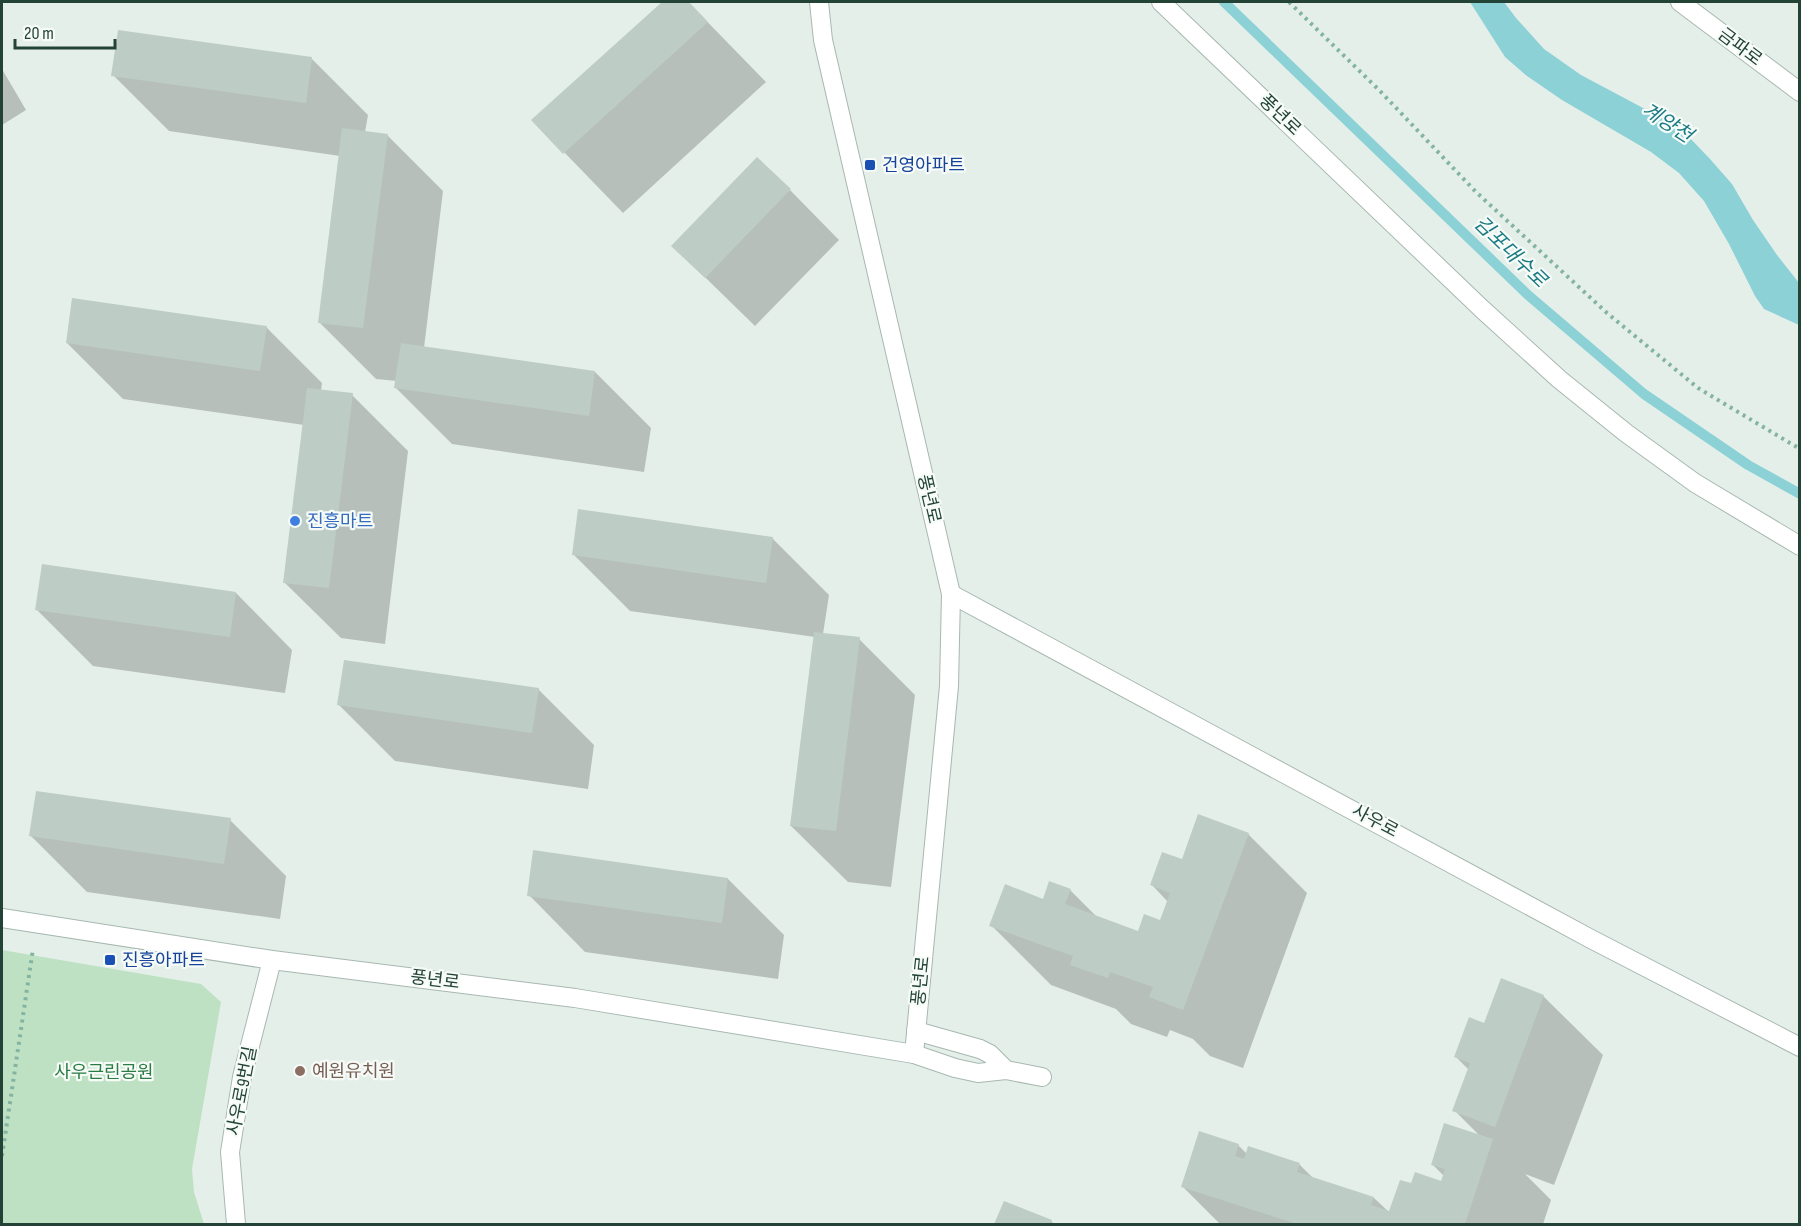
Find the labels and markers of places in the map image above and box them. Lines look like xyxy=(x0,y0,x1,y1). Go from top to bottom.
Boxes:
place label: 건영아파트 xyxy=(882,155,965,176)
marker: 건영아파트 xyxy=(863,158,877,172)
place label: 진흥마트 xyxy=(307,511,373,532)
marker: 진흥마트 xyxy=(288,514,302,528)
place label: 진흥아파트 xyxy=(122,950,205,971)
marker: 진흥아파트 xyxy=(103,953,117,967)
place label: 예원유치원 xyxy=(312,1061,395,1082)
marker: 예원유치원 xyxy=(293,1064,307,1078)

